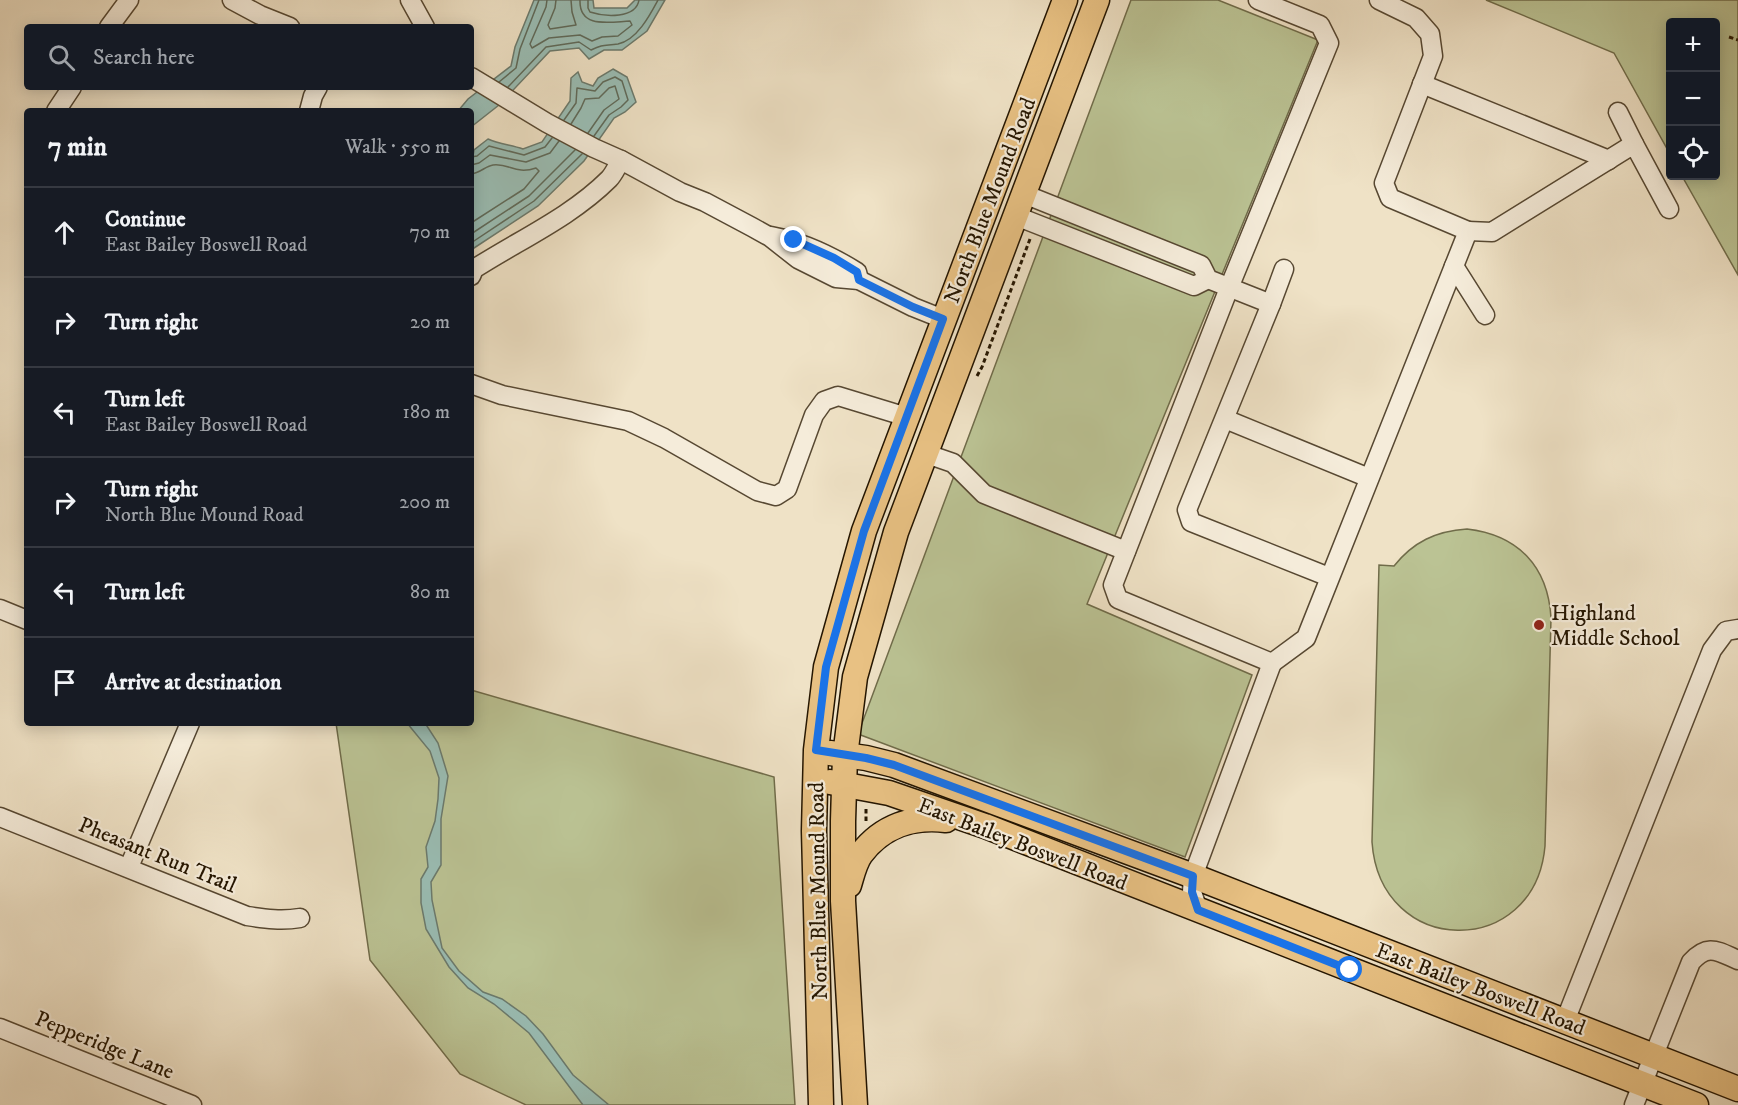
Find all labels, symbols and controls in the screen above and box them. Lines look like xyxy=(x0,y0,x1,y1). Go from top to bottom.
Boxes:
map controls xyxy=(1666,18,1720,180)
button: + xyxy=(1666,18,1720,72)
search box xyxy=(24,24,474,90)
icon: search xyxy=(45,41,78,74)
text: Search here xyxy=(93,44,195,71)
button: − xyxy=(1666,72,1720,126)
street label: North Blue Mound Road xyxy=(939,94,1042,307)
button: locate xyxy=(1666,126,1720,180)
text: 7 min xyxy=(48,131,107,164)
text: Walk · 550 m xyxy=(345,135,450,160)
text: Continue xyxy=(105,206,186,233)
icon: ahead xyxy=(48,216,81,249)
text: 70 m xyxy=(409,220,450,245)
route end xyxy=(780,226,806,252)
text: East Bailey Boswell Road xyxy=(105,233,307,258)
icon: right xyxy=(48,306,81,339)
text: Turn right xyxy=(105,309,198,336)
text: 20 m xyxy=(410,310,450,335)
text: Turn left xyxy=(105,386,185,413)
icon: left xyxy=(48,396,81,429)
text: 180 m xyxy=(403,400,450,425)
text: East Bailey Boswell Road xyxy=(105,413,307,438)
text: Turn right xyxy=(105,476,198,503)
icon: right xyxy=(48,486,81,519)
text: 200 m xyxy=(399,490,450,515)
text: North Blue Mound Road xyxy=(105,503,303,528)
icon: left xyxy=(48,576,81,609)
text: Turn left xyxy=(105,579,185,606)
text: 80 m xyxy=(410,580,450,605)
place label: Highland Middle School xyxy=(1551,600,1680,652)
marker: Highland Middle School xyxy=(1532,618,1546,632)
icon: arrive xyxy=(48,666,81,699)
text: Arrive at destination xyxy=(105,669,282,696)
street label: North Blue Mound Road xyxy=(803,782,834,1000)
street label: East Bailey Boswell Road xyxy=(914,792,1131,897)
street label: Pheasant Run Trail xyxy=(74,811,241,900)
street label: East Bailey Boswell Road xyxy=(1372,937,1589,1042)
route start xyxy=(1336,956,1362,982)
street label: Pepperidge Lane xyxy=(31,1005,178,1086)

